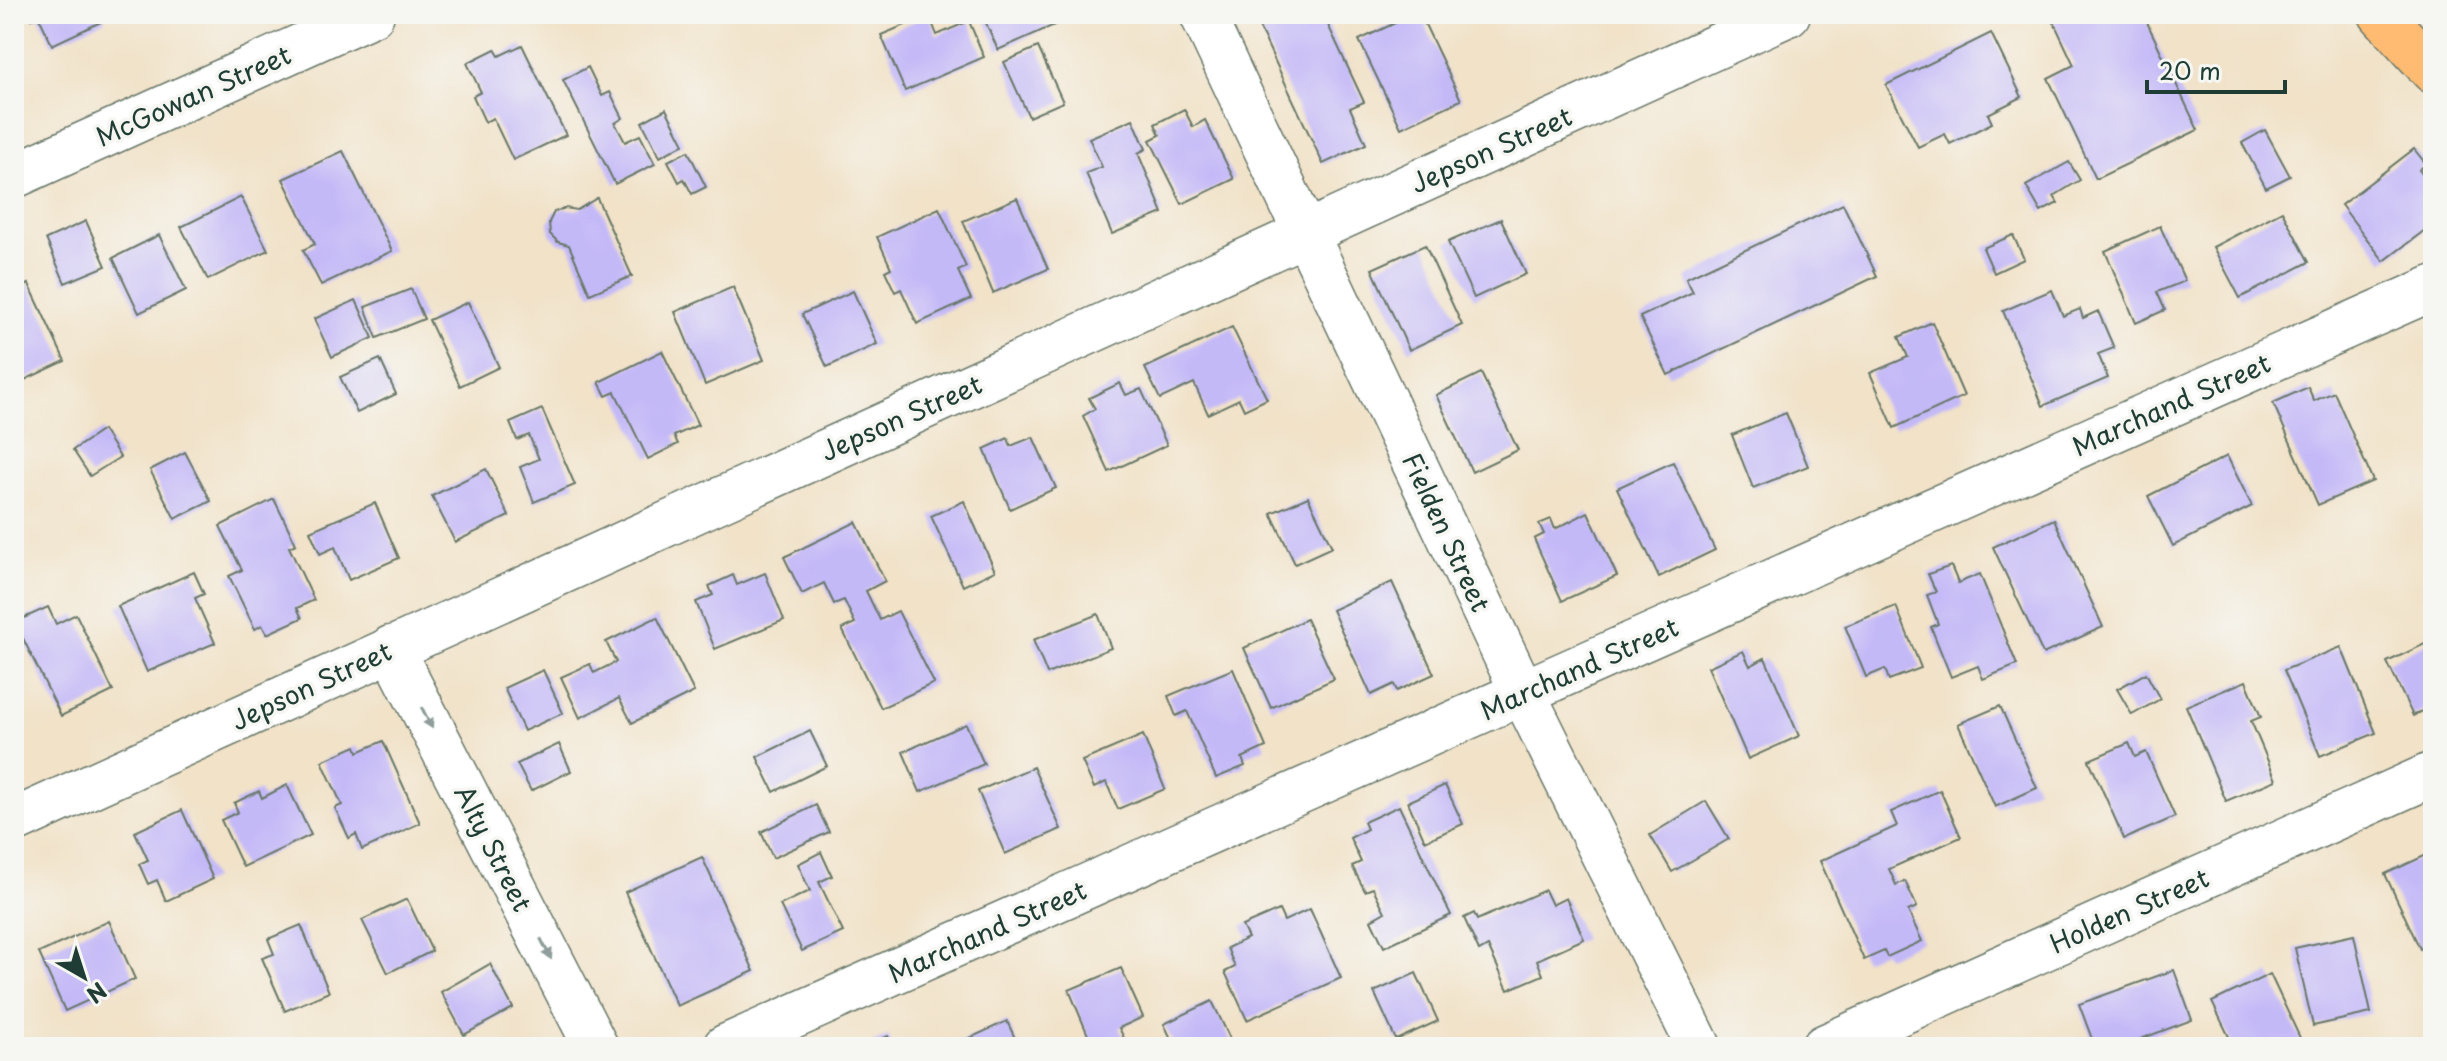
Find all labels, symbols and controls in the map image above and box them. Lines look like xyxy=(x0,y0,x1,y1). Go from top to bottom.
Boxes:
street label: McGowan Street xyxy=(89,34,297,156)
scale bar xyxy=(2147,44,2285,94)
text: 20 m xyxy=(2159,52,2221,88)
street label: Jepson Street xyxy=(1404,96,1578,202)
street label: Marchand Street xyxy=(2066,343,2276,465)
street label: Jepson Street xyxy=(814,364,988,470)
street label: Fielden Street xyxy=(1393,446,1501,618)
street label: Marchand Street xyxy=(1474,607,1684,729)
street label: Jepson Street xyxy=(224,631,398,739)
one-way arrow xyxy=(421,706,434,729)
street label: Alty Street xyxy=(445,778,543,918)
street label: Holden Street xyxy=(2043,858,2215,962)
street label: Marchand Street xyxy=(882,870,1092,992)
north arrow xyxy=(44,937,124,1017)
one-way arrow xyxy=(539,938,553,961)
text: N xyxy=(80,975,115,1012)

